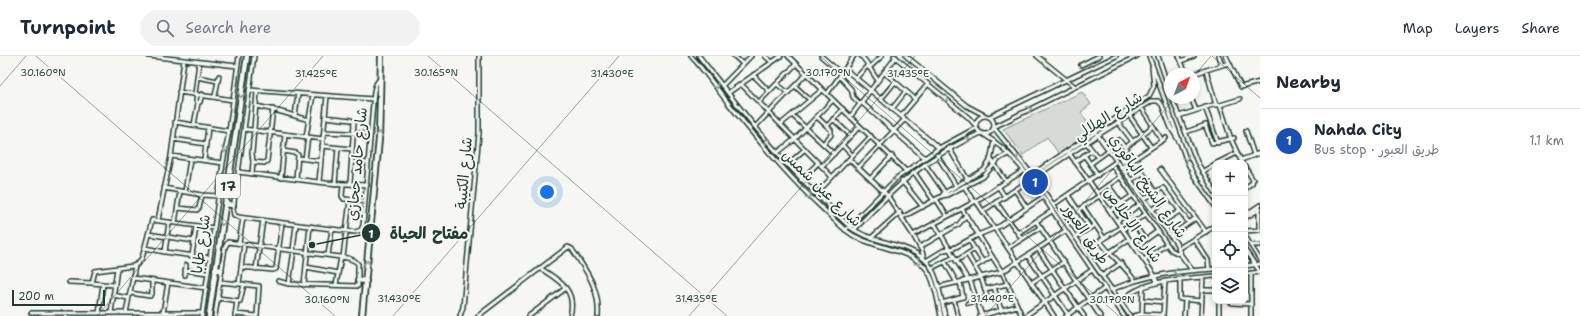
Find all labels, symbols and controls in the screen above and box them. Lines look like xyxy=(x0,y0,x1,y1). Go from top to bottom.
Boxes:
search box xyxy=(140,10,420,46)
text: Turnpoint xyxy=(20,15,116,40)
icon: search xyxy=(154,17,176,39)
text: Search here xyxy=(186,18,271,38)
text: Map xyxy=(1403,19,1433,37)
text: Layers xyxy=(1455,19,1499,37)
text: Share xyxy=(1521,19,1560,37)
text: 30.160°N xyxy=(20,66,66,79)
text: 30.165°N xyxy=(414,66,458,79)
text: 30.170°N xyxy=(805,66,851,79)
text: 31.425°E xyxy=(295,67,337,80)
text: 31.430°E xyxy=(590,67,634,80)
text: 31.435°E xyxy=(887,67,929,80)
north arrow xyxy=(1164,68,1200,104)
text: Nearby xyxy=(1276,71,1341,93)
one-way arrow xyxy=(711,82,718,89)
street label: شارع الهلالي xyxy=(1070,87,1148,148)
one-way arrow xyxy=(237,92,246,98)
one-way arrow xyxy=(941,94,948,101)
street label: شارع حامد حجازي xyxy=(342,106,373,222)
one-way arrow xyxy=(1024,106,1032,114)
text: Nahda City xyxy=(1314,120,1402,140)
street label: شارع الشيخ الباقوري xyxy=(1104,130,1192,243)
one-way arrow xyxy=(375,131,384,137)
text: 1 xyxy=(1286,132,1292,149)
text: 1.1 km xyxy=(1529,132,1564,149)
street label: شارع الكتيبة xyxy=(451,136,477,210)
one-way arrow xyxy=(962,136,970,144)
one-way arrow xyxy=(764,138,771,145)
text: Bus stop · طريق العبور xyxy=(1314,141,1439,158)
street label: شارع عين شمس xyxy=(778,145,866,231)
one-way arrow xyxy=(222,147,230,153)
one-way arrow xyxy=(1181,154,1189,162)
one-way arrow xyxy=(1017,155,1024,162)
map controls xyxy=(1212,160,1248,304)
button: + xyxy=(1212,160,1248,196)
pin: 1 xyxy=(1022,167,1048,197)
road number: 17 xyxy=(216,174,240,198)
one-way arrow xyxy=(894,174,901,181)
your location xyxy=(537,182,557,202)
street label: شارع الإخلاص xyxy=(1100,183,1166,267)
one-way arrow xyxy=(804,191,812,199)
button: − xyxy=(1212,196,1248,232)
street label: طريق العبور xyxy=(1058,199,1114,268)
street label: شارع طابا xyxy=(187,213,215,275)
callout: مفتاح الحياة xyxy=(361,219,476,247)
one-way arrow xyxy=(218,220,227,226)
text: مفتاح الحياة xyxy=(390,223,468,244)
text: 1 xyxy=(368,226,374,242)
button: locate xyxy=(1212,232,1248,268)
one-way arrow xyxy=(914,257,921,264)
one-way arrow xyxy=(363,260,372,266)
one-way arrow xyxy=(1173,267,1179,276)
button: layers xyxy=(1212,268,1248,304)
scale bar xyxy=(12,288,105,307)
text: 200 m xyxy=(18,289,54,304)
text: 31.430°E xyxy=(377,292,421,305)
text: 31.435°E xyxy=(675,292,717,305)
text: 31.440°E xyxy=(970,292,1014,305)
text: 30.160°N xyxy=(304,293,350,306)
text: 30.170°N xyxy=(1089,293,1135,306)

